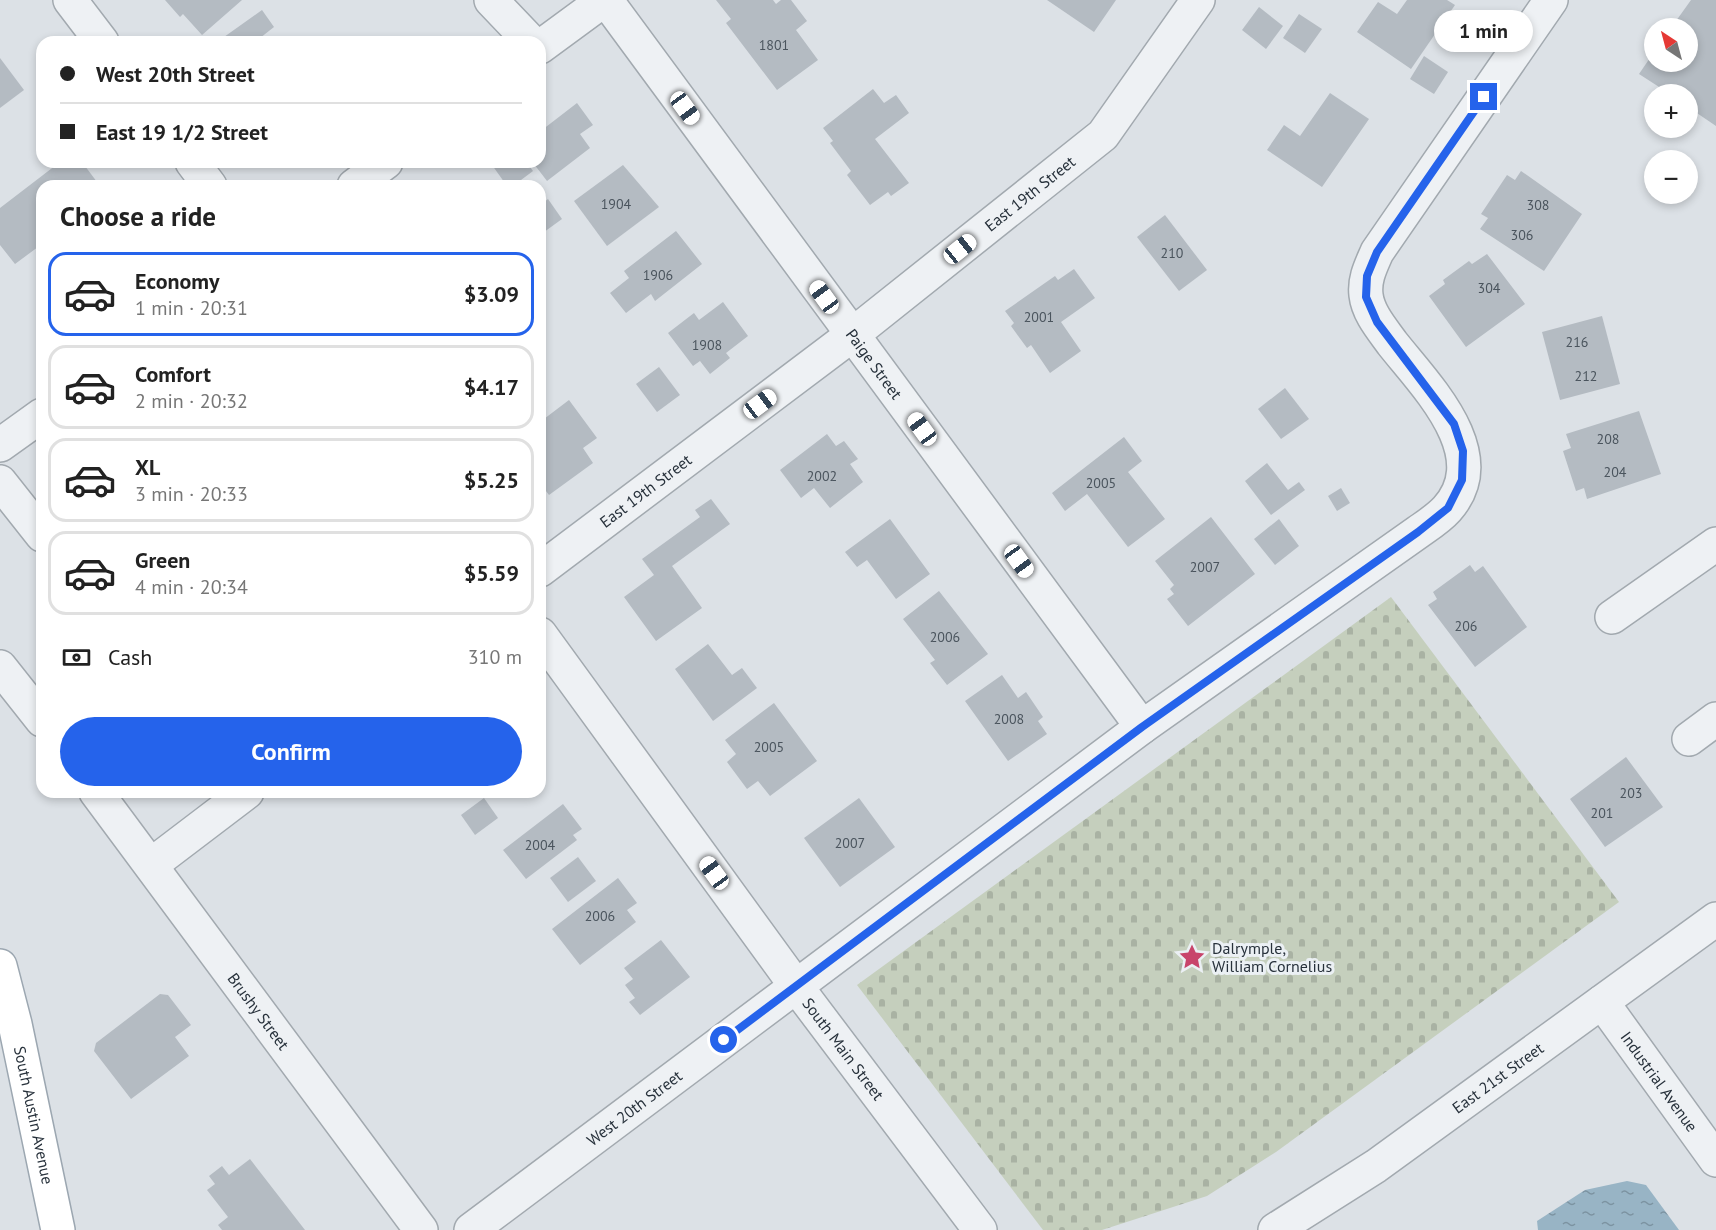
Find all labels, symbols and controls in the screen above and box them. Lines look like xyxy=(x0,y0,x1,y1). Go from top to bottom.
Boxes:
callout: 1 min xyxy=(1434,10,1534,52)
text: 1 min xyxy=(1459,18,1508,44)
north arrow xyxy=(1644,18,1698,72)
map controls xyxy=(1644,18,1698,204)
house number: 1801 xyxy=(759,36,789,54)
text: West 20th Street xyxy=(96,60,255,88)
route end xyxy=(1470,83,1497,110)
button: + xyxy=(1644,84,1698,138)
car xyxy=(667,88,703,128)
text: East 19 1/2 Street xyxy=(96,118,268,146)
button: − xyxy=(1644,150,1698,204)
street label: East 19th Street xyxy=(981,151,1079,235)
house number: 1904 xyxy=(601,195,632,213)
house number: 308 xyxy=(1527,196,1549,214)
text: Choose a ride xyxy=(60,199,216,233)
house number: 306 xyxy=(1511,226,1533,244)
car xyxy=(940,231,980,267)
house number: 210 xyxy=(1161,244,1184,262)
house number: 1906 xyxy=(643,266,673,284)
icon: car xyxy=(63,267,117,321)
text: Economy xyxy=(135,267,219,295)
car xyxy=(806,277,842,317)
house number: 304 xyxy=(1478,279,1501,297)
text: $3.09 xyxy=(464,280,519,308)
text: 1 min · 20:31 xyxy=(135,295,248,321)
house number: 2001 xyxy=(1024,308,1054,326)
street label: Paige Street xyxy=(842,325,907,403)
house number: 216 xyxy=(1566,333,1588,351)
house number: 1908 xyxy=(692,336,722,354)
icon: car xyxy=(63,360,117,414)
text: Comfort xyxy=(135,360,211,388)
house number: 212 xyxy=(1575,367,1597,385)
text: $4.17 xyxy=(464,373,519,401)
car xyxy=(740,386,780,422)
text: 2 min · 20:32 xyxy=(135,388,248,414)
car xyxy=(904,409,940,449)
house number: 208 xyxy=(1597,430,1619,448)
street label: East 19th Street xyxy=(596,449,696,532)
icon: car xyxy=(63,453,117,507)
text: XL xyxy=(135,453,160,481)
house number: 204 xyxy=(1604,463,1627,481)
text: $5.25 xyxy=(464,466,519,494)
house number: 2002 xyxy=(807,467,837,485)
house number: 2005 xyxy=(1086,474,1116,492)
text: 3 min · 20:33 xyxy=(135,481,248,507)
car xyxy=(1001,541,1037,581)
icon: car xyxy=(63,546,117,600)
text: Green xyxy=(135,546,190,574)
house number: 2007 xyxy=(1190,558,1220,576)
text: $5.59 xyxy=(464,559,519,587)
text: 4 min · 20:34 xyxy=(135,574,248,600)
house number: 206 xyxy=(1455,617,1477,635)
house number: 2006 xyxy=(930,628,960,646)
icon: cash xyxy=(60,641,93,674)
text: Cash xyxy=(108,643,152,671)
text: 310 m xyxy=(468,644,522,670)
house number: 2008 xyxy=(994,710,1024,728)
button: Confirm xyxy=(60,717,522,786)
house number: 2005 xyxy=(754,738,784,756)
house number: 203 xyxy=(1620,784,1642,802)
house number: 201 xyxy=(1591,804,1613,822)
house number: 2007 xyxy=(835,834,865,852)
house number: 2004 xyxy=(525,836,556,854)
car xyxy=(696,853,732,893)
house number: 2006 xyxy=(585,907,615,925)
place label: Dalrymple, William Cornelius xyxy=(1212,938,1332,976)
place icon: Dalrymple, William Cornelius xyxy=(1177,942,1207,972)
street label: Brushy Street xyxy=(224,969,294,1054)
street label: South Main Street xyxy=(798,994,889,1104)
route start xyxy=(710,1026,737,1053)
street label: Industrial Avenue xyxy=(1616,1027,1702,1136)
street label: East 21st Street xyxy=(1448,1037,1548,1117)
street label: South Austin Avenue xyxy=(10,1044,58,1186)
street label: West 20th Street xyxy=(583,1065,686,1150)

